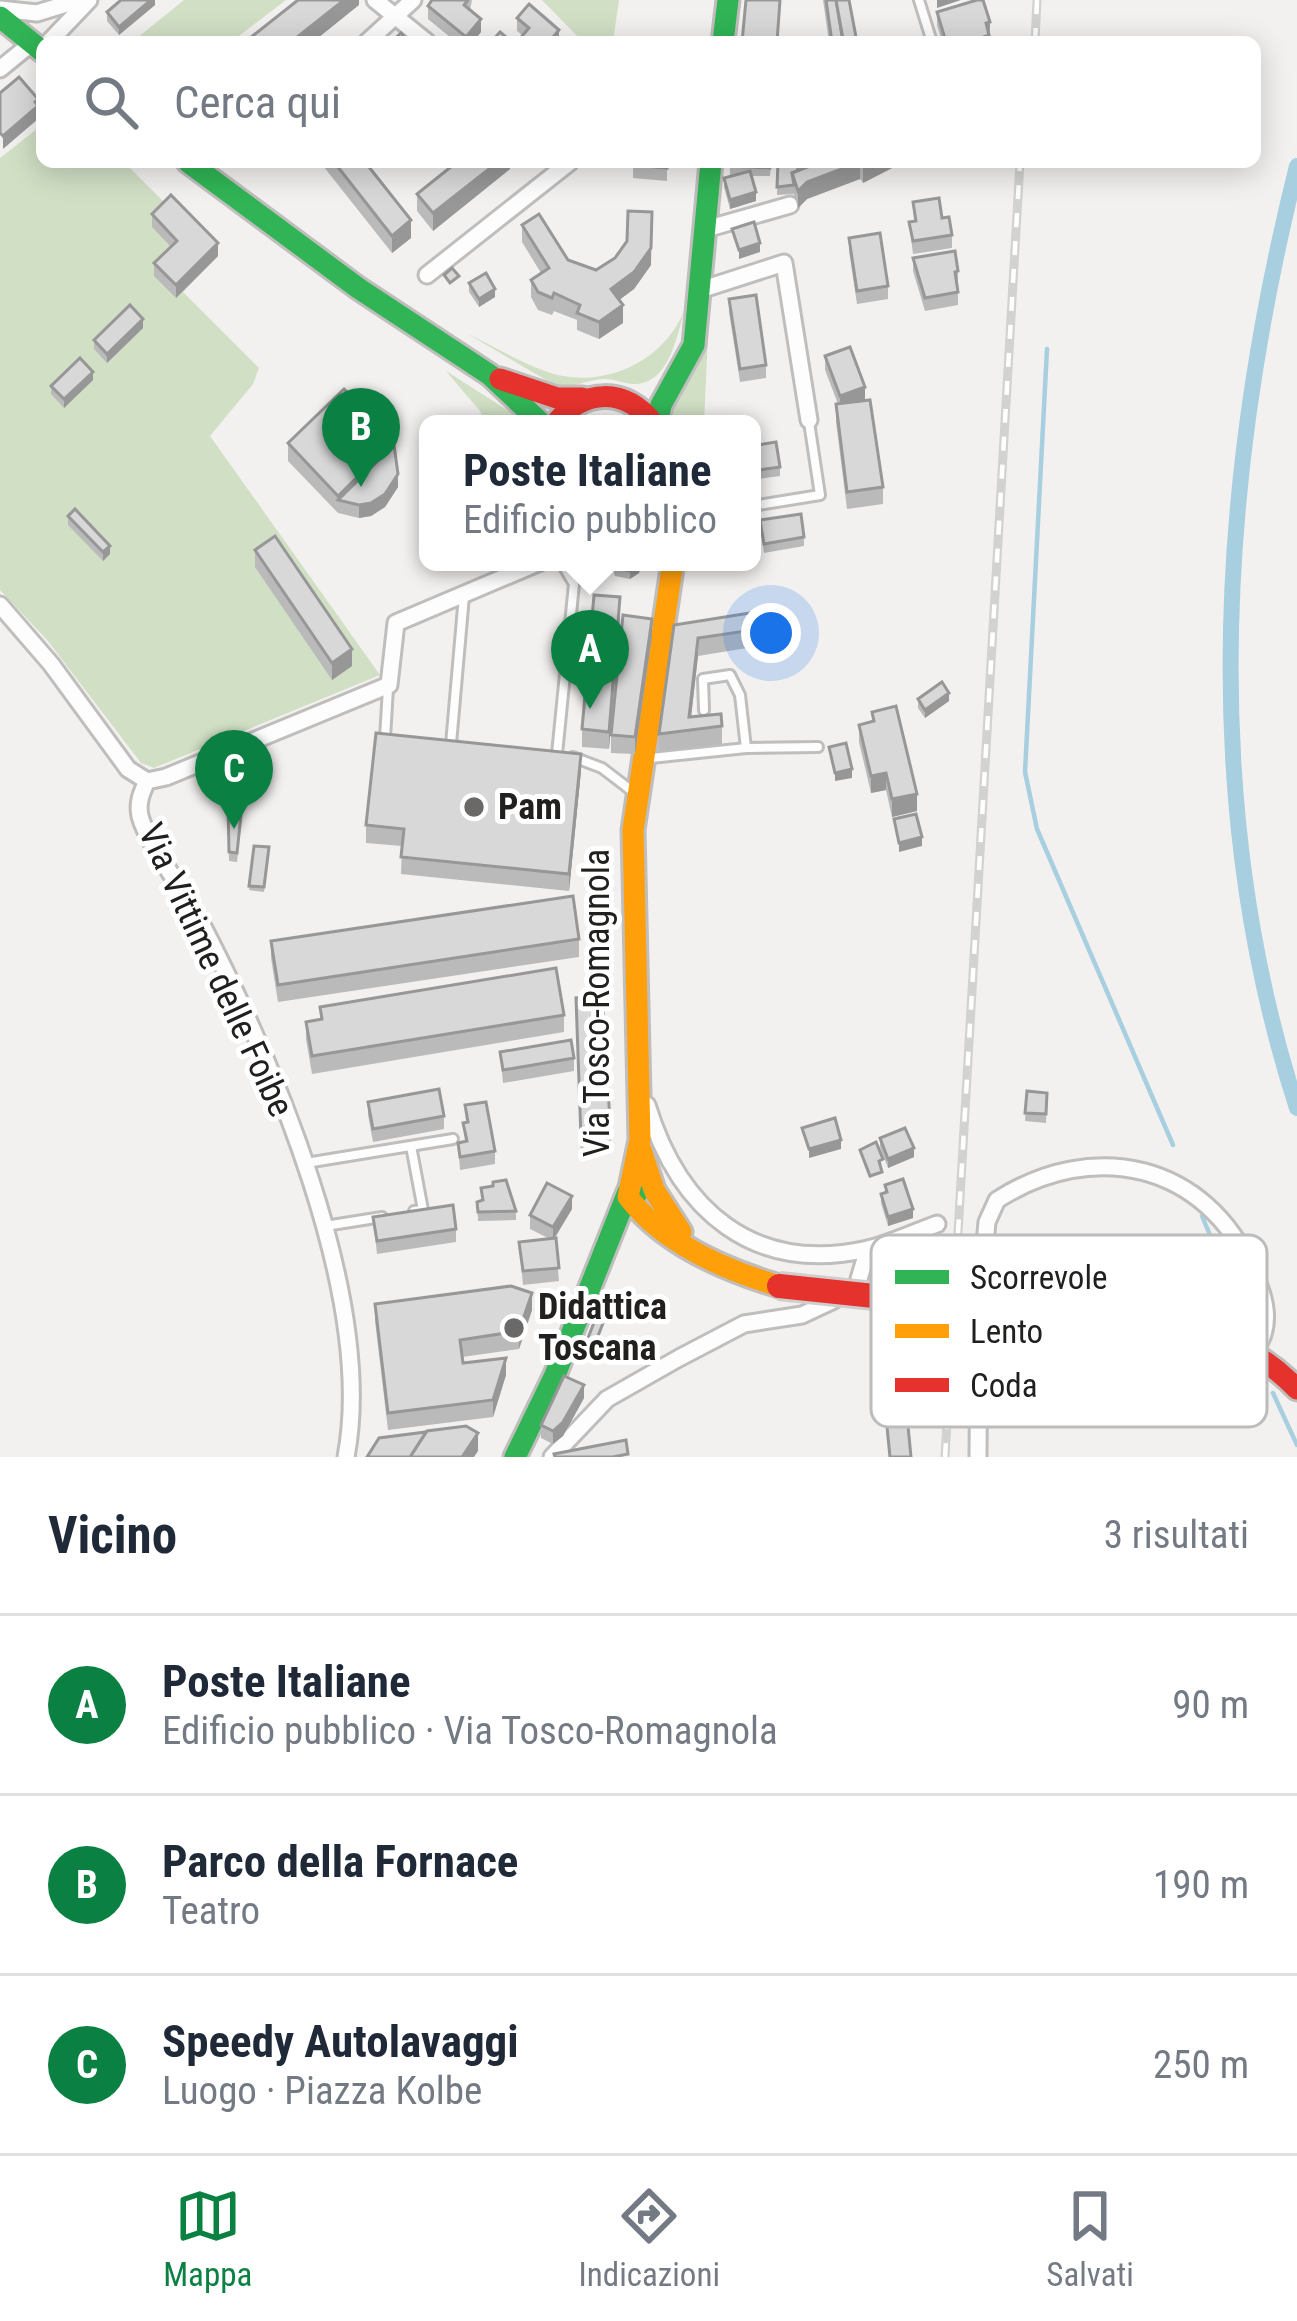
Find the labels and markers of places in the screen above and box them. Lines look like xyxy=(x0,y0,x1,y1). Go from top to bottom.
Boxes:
pin: B xyxy=(322,388,400,487)
pin: A xyxy=(551,610,629,709)
pin: C xyxy=(195,730,273,829)
place label: Pam xyxy=(498,786,562,828)
marker: Pam xyxy=(461,794,487,820)
place label: Didattica Toscana xyxy=(538,1286,667,1369)
marker: Didattica Toscana xyxy=(501,1315,527,1341)

